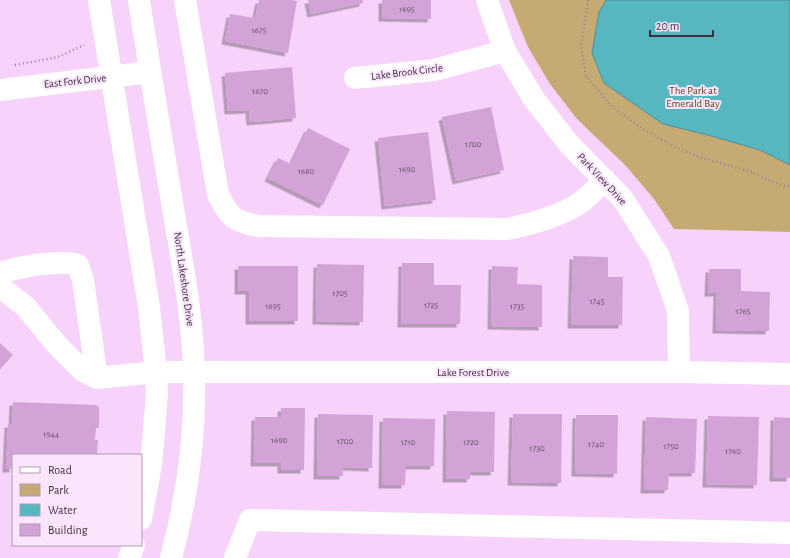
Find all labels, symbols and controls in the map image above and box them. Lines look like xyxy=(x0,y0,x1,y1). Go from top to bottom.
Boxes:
house number: 1695 xyxy=(399,5,415,14)
scale bar xyxy=(650,12,713,38)
text: 20 m xyxy=(656,20,679,32)
house number: 1675 xyxy=(252,26,267,35)
street label: Lake Brook Circle xyxy=(370,62,444,82)
street label: East Fork Drive xyxy=(43,72,107,90)
park label: The Park at Emerald Bay xyxy=(666,85,720,109)
house number: 1670 xyxy=(252,87,268,96)
house number: 1700 xyxy=(465,140,481,149)
street label: Park View Drive xyxy=(575,151,629,207)
house number: 1690 xyxy=(399,165,415,174)
house number: 1680 xyxy=(298,167,314,176)
street label: North Lakeshore Drive xyxy=(172,231,196,327)
house number: 1705 xyxy=(332,289,348,298)
house number: 1745 xyxy=(590,297,605,306)
house number: 1725 xyxy=(424,301,439,310)
house number: 1695 xyxy=(265,302,281,311)
house number: 1735 xyxy=(510,302,524,311)
house number: 1765 xyxy=(736,307,751,316)
street label: Lake Forest Drive xyxy=(437,367,509,378)
house number: 1944 xyxy=(43,430,60,439)
house number: 1690 xyxy=(271,436,287,445)
house number: 1700 xyxy=(337,437,353,446)
house number: 1710 xyxy=(401,438,416,447)
house number: 1720 xyxy=(463,438,479,447)
house number: 1740 xyxy=(588,440,604,449)
house number: 1750 xyxy=(663,442,679,451)
house number: 1730 xyxy=(529,444,545,453)
house number: 1760 xyxy=(725,447,741,456)
legend xyxy=(12,454,142,546)
text: Road xyxy=(48,464,72,476)
text: Park xyxy=(48,484,69,496)
text: Water xyxy=(48,504,77,516)
text: Building xyxy=(48,524,88,536)

